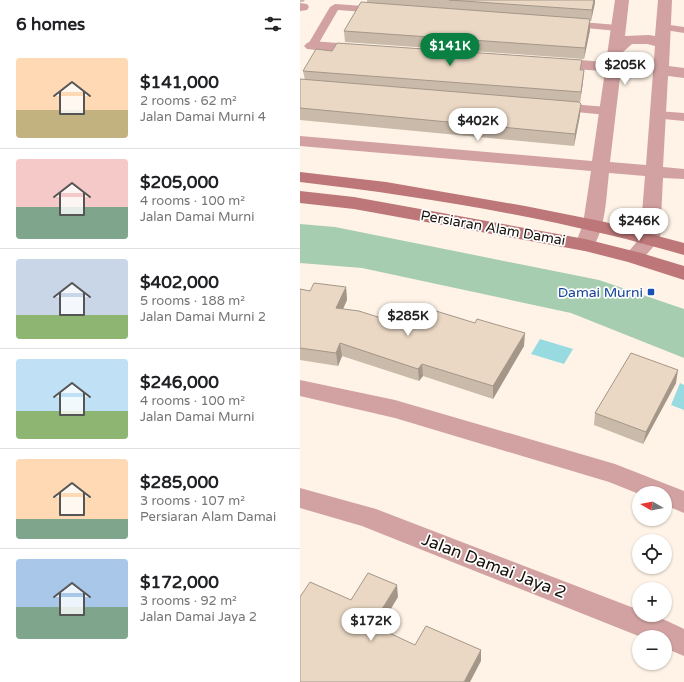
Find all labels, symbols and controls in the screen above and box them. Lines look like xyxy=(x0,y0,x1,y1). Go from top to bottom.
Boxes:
icon: filters xyxy=(262,13,284,35)
text: 6 homes xyxy=(16,14,85,35)
pin: $141K xyxy=(422,33,478,67)
text: $141K xyxy=(429,38,471,54)
pin: $205K xyxy=(597,52,653,86)
text: $205K xyxy=(604,57,646,73)
text: $141,000 xyxy=(140,72,219,93)
icon: home xyxy=(48,74,96,122)
text: 2 rooms · 62 m² xyxy=(140,93,237,109)
pin: $402K xyxy=(450,108,506,142)
text: Jalan Damai Murni 4 xyxy=(140,109,266,125)
text: $402K xyxy=(457,113,499,129)
text: $205,000 xyxy=(140,172,219,193)
icon: home xyxy=(48,175,96,223)
text: 4 rooms · 100 m² xyxy=(140,193,245,209)
street label: Persiaran Alam Damai xyxy=(419,207,567,249)
pin: $246K xyxy=(611,208,667,242)
text: Jalan Damai Murni xyxy=(140,209,254,225)
text: $246K xyxy=(618,213,660,229)
text: $402,000 xyxy=(140,272,219,293)
icon: home xyxy=(48,275,96,323)
place label: Damai Murni xyxy=(558,284,643,301)
marker: Damai Murni xyxy=(646,287,656,297)
text: 5 rooms · 188 m² xyxy=(140,293,245,309)
pin: $285K xyxy=(380,303,436,337)
text: $285K xyxy=(387,308,429,324)
text: Jalan Damai Murni 2 xyxy=(140,309,266,325)
text: $246,000 xyxy=(140,372,219,393)
icon: home xyxy=(48,375,96,423)
text: 4 rooms · 100 m² xyxy=(140,393,245,409)
text: Jalan Damai Murni xyxy=(140,409,254,425)
text: $285,000 xyxy=(140,472,219,493)
icon: home xyxy=(48,475,96,523)
north arrow xyxy=(632,486,672,526)
map controls xyxy=(632,486,672,670)
text: 3 rooms · 107 m² xyxy=(140,493,245,509)
text: Persiaran Alam Damai xyxy=(140,509,276,525)
street label: Jalan Damai Jaya 2 xyxy=(419,529,569,603)
button: locate xyxy=(632,534,672,574)
text: $172,000 xyxy=(140,572,219,593)
icon: home xyxy=(48,575,96,623)
button: + xyxy=(632,582,672,622)
text: 3 rooms · 92 m² xyxy=(140,593,237,609)
pin: $172K xyxy=(343,608,399,642)
text: Jalan Damai Jaya 2 xyxy=(140,609,257,625)
text: $172K xyxy=(350,613,392,629)
button: − xyxy=(632,630,672,670)

